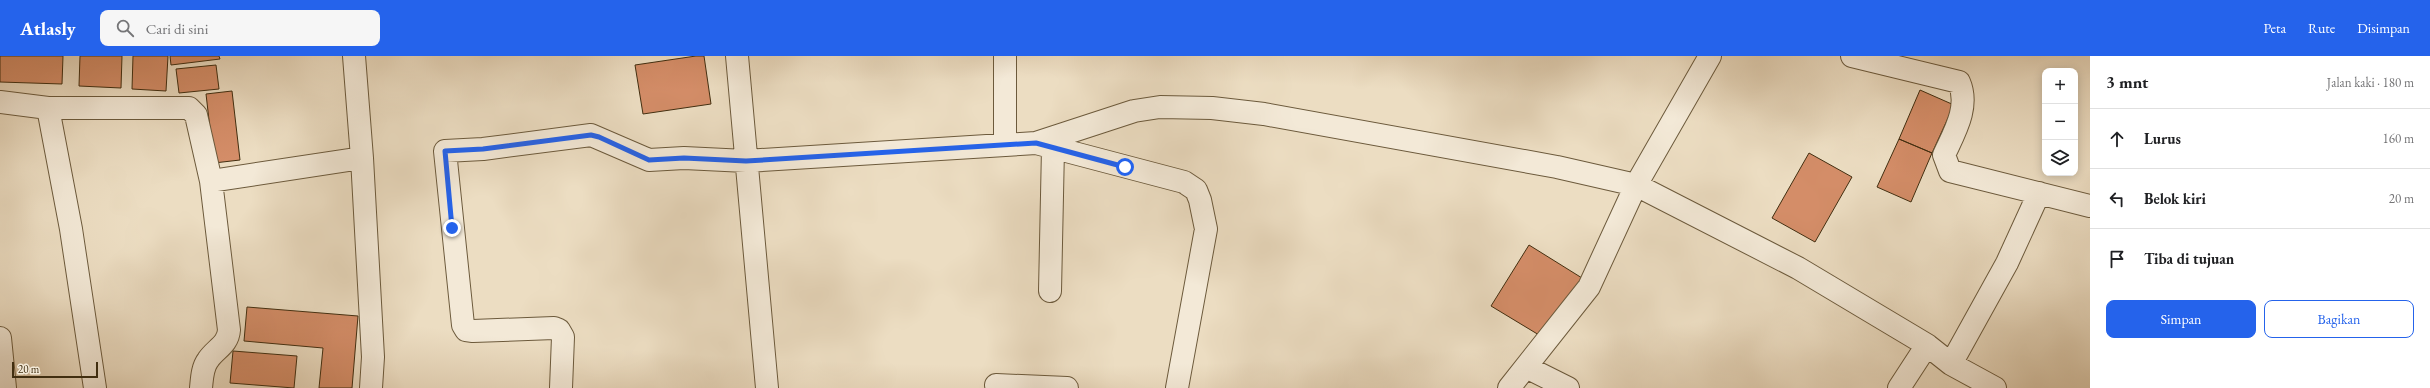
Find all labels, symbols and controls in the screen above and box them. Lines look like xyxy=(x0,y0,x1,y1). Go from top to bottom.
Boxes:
search box xyxy=(100,10,380,46)
text: Atlasly xyxy=(20,16,76,41)
icon: search xyxy=(114,17,136,39)
text: Cari di sini xyxy=(146,19,208,38)
text: Peta xyxy=(2264,19,2286,37)
text: Rute xyxy=(2308,19,2335,37)
text: Disimpan xyxy=(2357,19,2410,37)
map controls xyxy=(2042,68,2078,176)
button: + xyxy=(2042,68,2078,104)
text: 3 mnt xyxy=(2106,71,2148,93)
text: Jalan kaki · 180 m xyxy=(2327,74,2414,91)
button: − xyxy=(2042,104,2078,140)
icon: ahead xyxy=(2106,128,2128,150)
text: Lurus xyxy=(2144,129,2181,148)
text: 160 m xyxy=(2383,130,2414,147)
button: layers xyxy=(2042,140,2078,176)
route start xyxy=(1116,158,1134,176)
icon: left xyxy=(2106,188,2128,210)
text: Belok kiri xyxy=(2144,189,2206,208)
text: 20 m xyxy=(2389,190,2414,207)
route end xyxy=(443,219,461,237)
icon: arrive xyxy=(2106,248,2128,270)
text: Tiba di tujuan xyxy=(2144,249,2234,268)
button: Simpan xyxy=(2106,300,2256,338)
button: Bagikan xyxy=(2264,300,2414,338)
scale bar xyxy=(12,360,98,379)
text: 20 m xyxy=(18,362,39,376)

